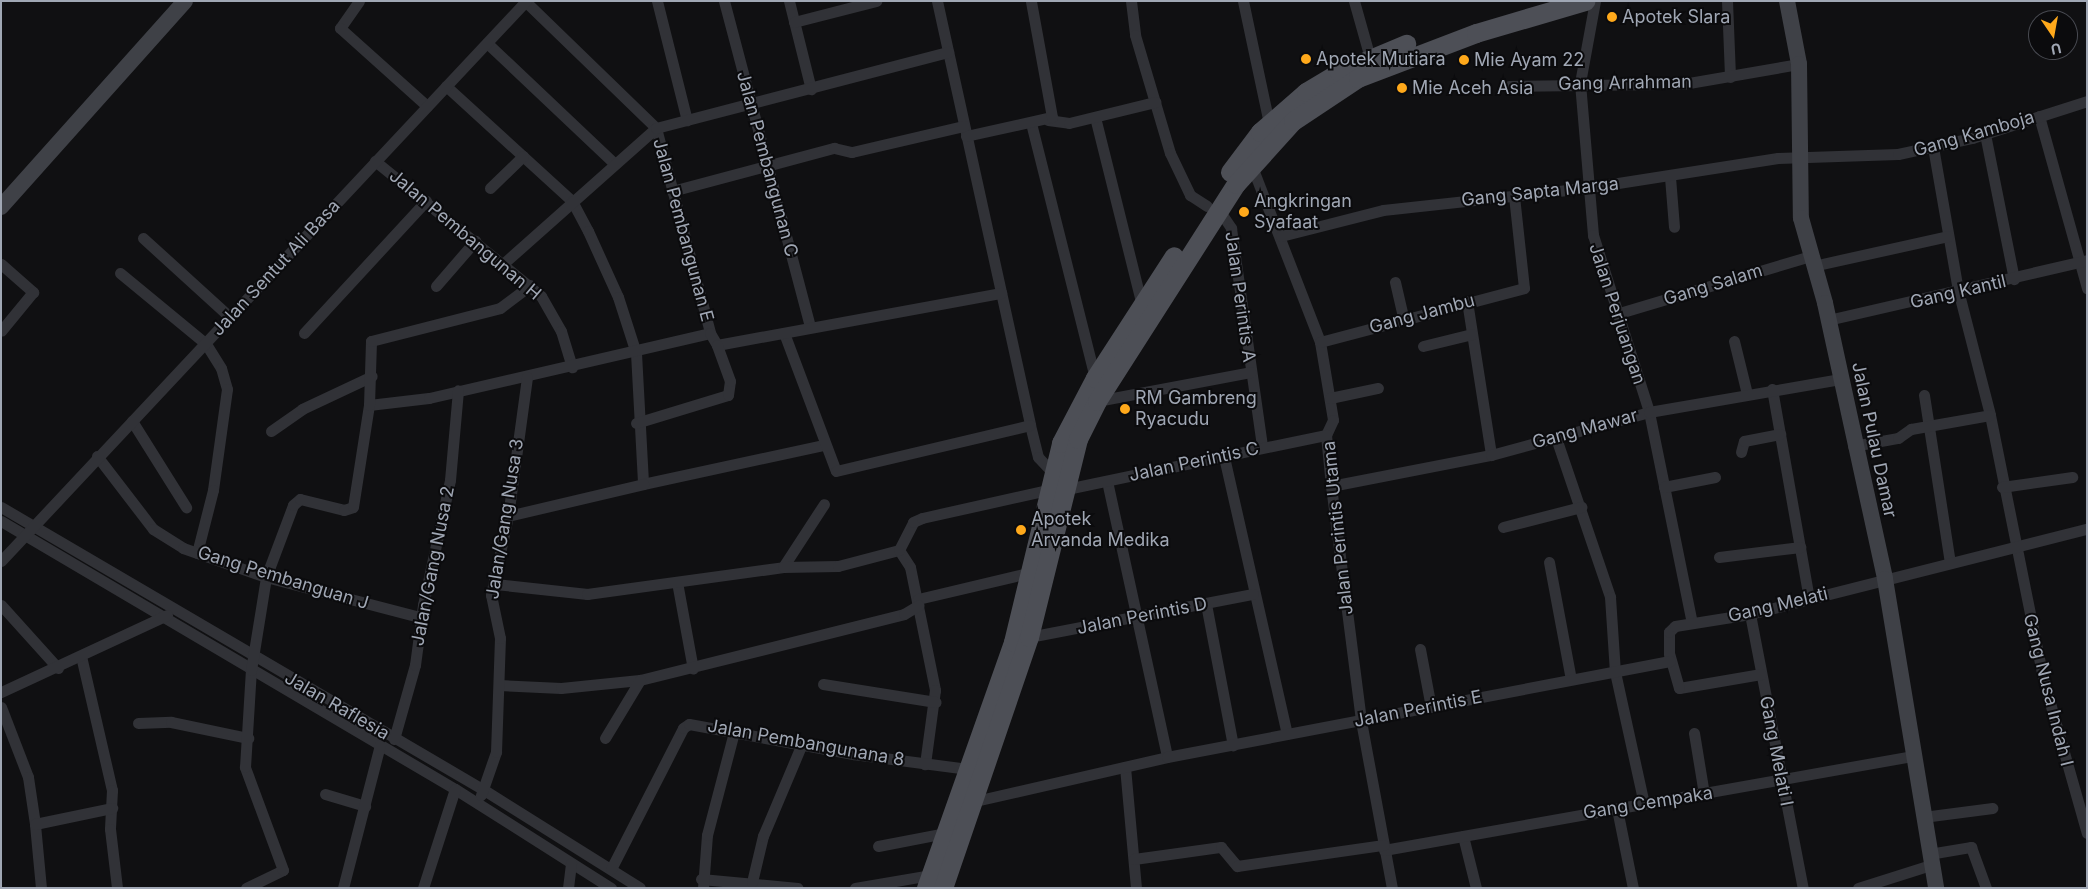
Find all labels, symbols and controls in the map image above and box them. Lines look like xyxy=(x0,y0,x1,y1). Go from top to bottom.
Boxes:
place label: Apotek Slara xyxy=(1622,6,1730,28)
north arrow xyxy=(2028,10,2078,60)
marker: Apotek Slara xyxy=(1606,11,1618,23)
text: U xyxy=(2049,40,2063,59)
place label: Apotek Mutiara xyxy=(1316,48,1446,70)
place label: Mie Ayam 22 xyxy=(1474,49,1584,71)
marker: Apotek Mutiara xyxy=(1300,53,1312,65)
marker: Mie Ayam 22 xyxy=(1458,54,1470,66)
street label: Jalan Pembangunan C xyxy=(732,69,802,259)
street label: Gang Arrahman xyxy=(1558,71,1692,95)
place label: Mie Aceh Asia xyxy=(1412,77,1533,99)
marker: Mie Aceh Asia xyxy=(1396,82,1408,94)
street label: Gang Kamboja xyxy=(1911,106,2037,162)
street label: Jalan Pembangunan E xyxy=(648,136,718,324)
street label: Jalan Pembangunan H xyxy=(385,165,545,305)
street label: Gang Sapta Marga xyxy=(1460,173,1620,211)
place label: Angkringan Syafaat xyxy=(1254,191,1352,233)
street label: Jalan Sentut Ali Basa xyxy=(207,195,345,341)
marker: Angkringan Syafaat xyxy=(1238,206,1250,218)
street label: Jalan Perintis A xyxy=(1220,230,1260,364)
street label: Jalan Perjuangan xyxy=(1584,241,1650,387)
street label: Gang Salam xyxy=(1661,260,1765,310)
street label: Gang Kantil xyxy=(1908,270,2008,314)
street label: Gang Jambu xyxy=(1367,290,1477,338)
street label: Jalan Pulau Damar xyxy=(1847,360,1901,520)
place label: RM Gambreng Ryacudu xyxy=(1135,388,1257,430)
marker: RM Gambreng Ryacudu xyxy=(1119,403,1131,415)
street label: Gang Mawar xyxy=(1530,405,1640,453)
street label: Jalan/Gang Nusa 3 xyxy=(482,437,528,601)
street label: Jalan Perintis C xyxy=(1127,438,1261,486)
street label: Jalan Perintis Utama xyxy=(1318,440,1358,616)
street label: Jalan/Gang Nusa 2 xyxy=(407,484,459,648)
place label: Apotek Arvanda Medika xyxy=(1031,509,1170,552)
marker: Apotek Arvanda Medika xyxy=(1015,524,1027,536)
street label: Gang Pembanguan J xyxy=(195,542,371,614)
street label: Gang Melati xyxy=(1726,583,1830,627)
street label: Jalan Perintis D xyxy=(1075,593,1209,639)
street label: Gang Nusa Indah I xyxy=(2019,612,2077,768)
street label: Jalan Raflesia xyxy=(281,667,393,745)
street label: Jalan Perintis E xyxy=(1352,686,1484,732)
street label: Gang Melati I xyxy=(1755,694,1797,808)
street label: Jalan Pembangunana 8 xyxy=(706,715,906,771)
street label: Gang Cempaka xyxy=(1582,782,1714,824)

